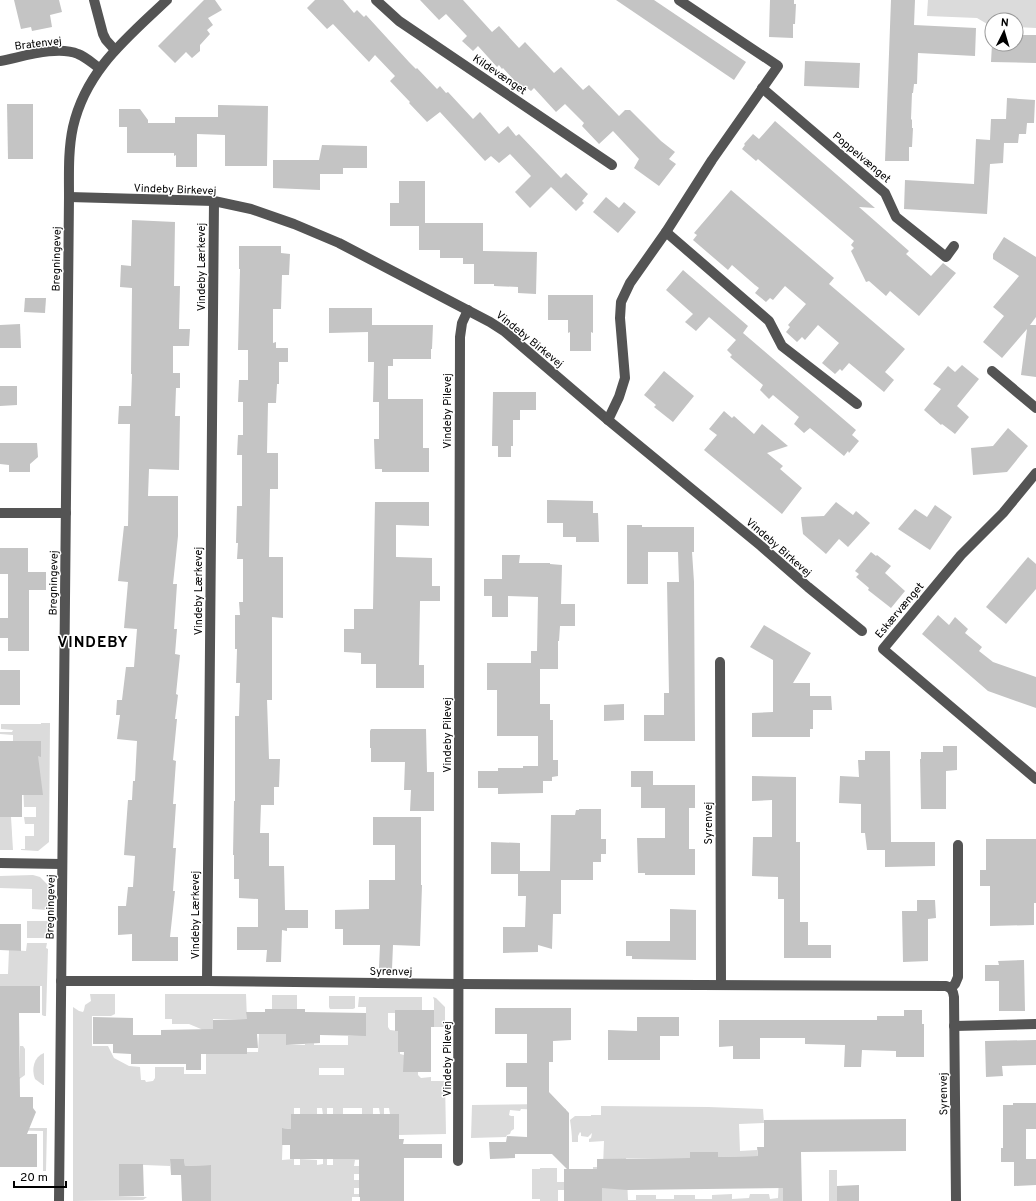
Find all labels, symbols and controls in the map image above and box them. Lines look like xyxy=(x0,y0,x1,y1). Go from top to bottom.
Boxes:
north arrow xyxy=(984,12,1024,52)
text: N xyxy=(1000,16,1009,30)
street label: Bratenvej xyxy=(14,34,63,54)
street label: Kildevænget xyxy=(470,52,529,98)
street label: Poppelvænget xyxy=(829,129,893,186)
street label: Vindeby Birkevej xyxy=(133,182,217,198)
street label: Vindeby Lærkevej xyxy=(195,223,209,311)
street label: Bregningevej xyxy=(49,226,65,292)
street label: Vindeby Birkevej xyxy=(493,308,566,371)
street label: Vindeby Pilevej xyxy=(441,373,455,449)
street label: Vindeby Birkevej xyxy=(743,515,814,580)
street label: Vindeby Lærkevej xyxy=(192,547,206,635)
street label: Bregningevej xyxy=(46,550,62,616)
street label: Eskærvænget xyxy=(872,580,927,641)
district label: VINDEBY xyxy=(57,634,129,653)
street label: Vindeby Pilevej xyxy=(441,697,455,773)
street label: Syrenvej xyxy=(702,802,716,844)
street label: Vindeby Lærkevej xyxy=(189,871,203,959)
street label: Bregningevej xyxy=(43,874,59,940)
street label: Syrenvej xyxy=(369,965,412,979)
street label: Vindeby Pilevej xyxy=(441,1021,455,1097)
street label: Syrenvej xyxy=(937,1072,951,1115)
scale bar xyxy=(14,1163,66,1189)
text: 20 m xyxy=(20,1170,48,1186)

